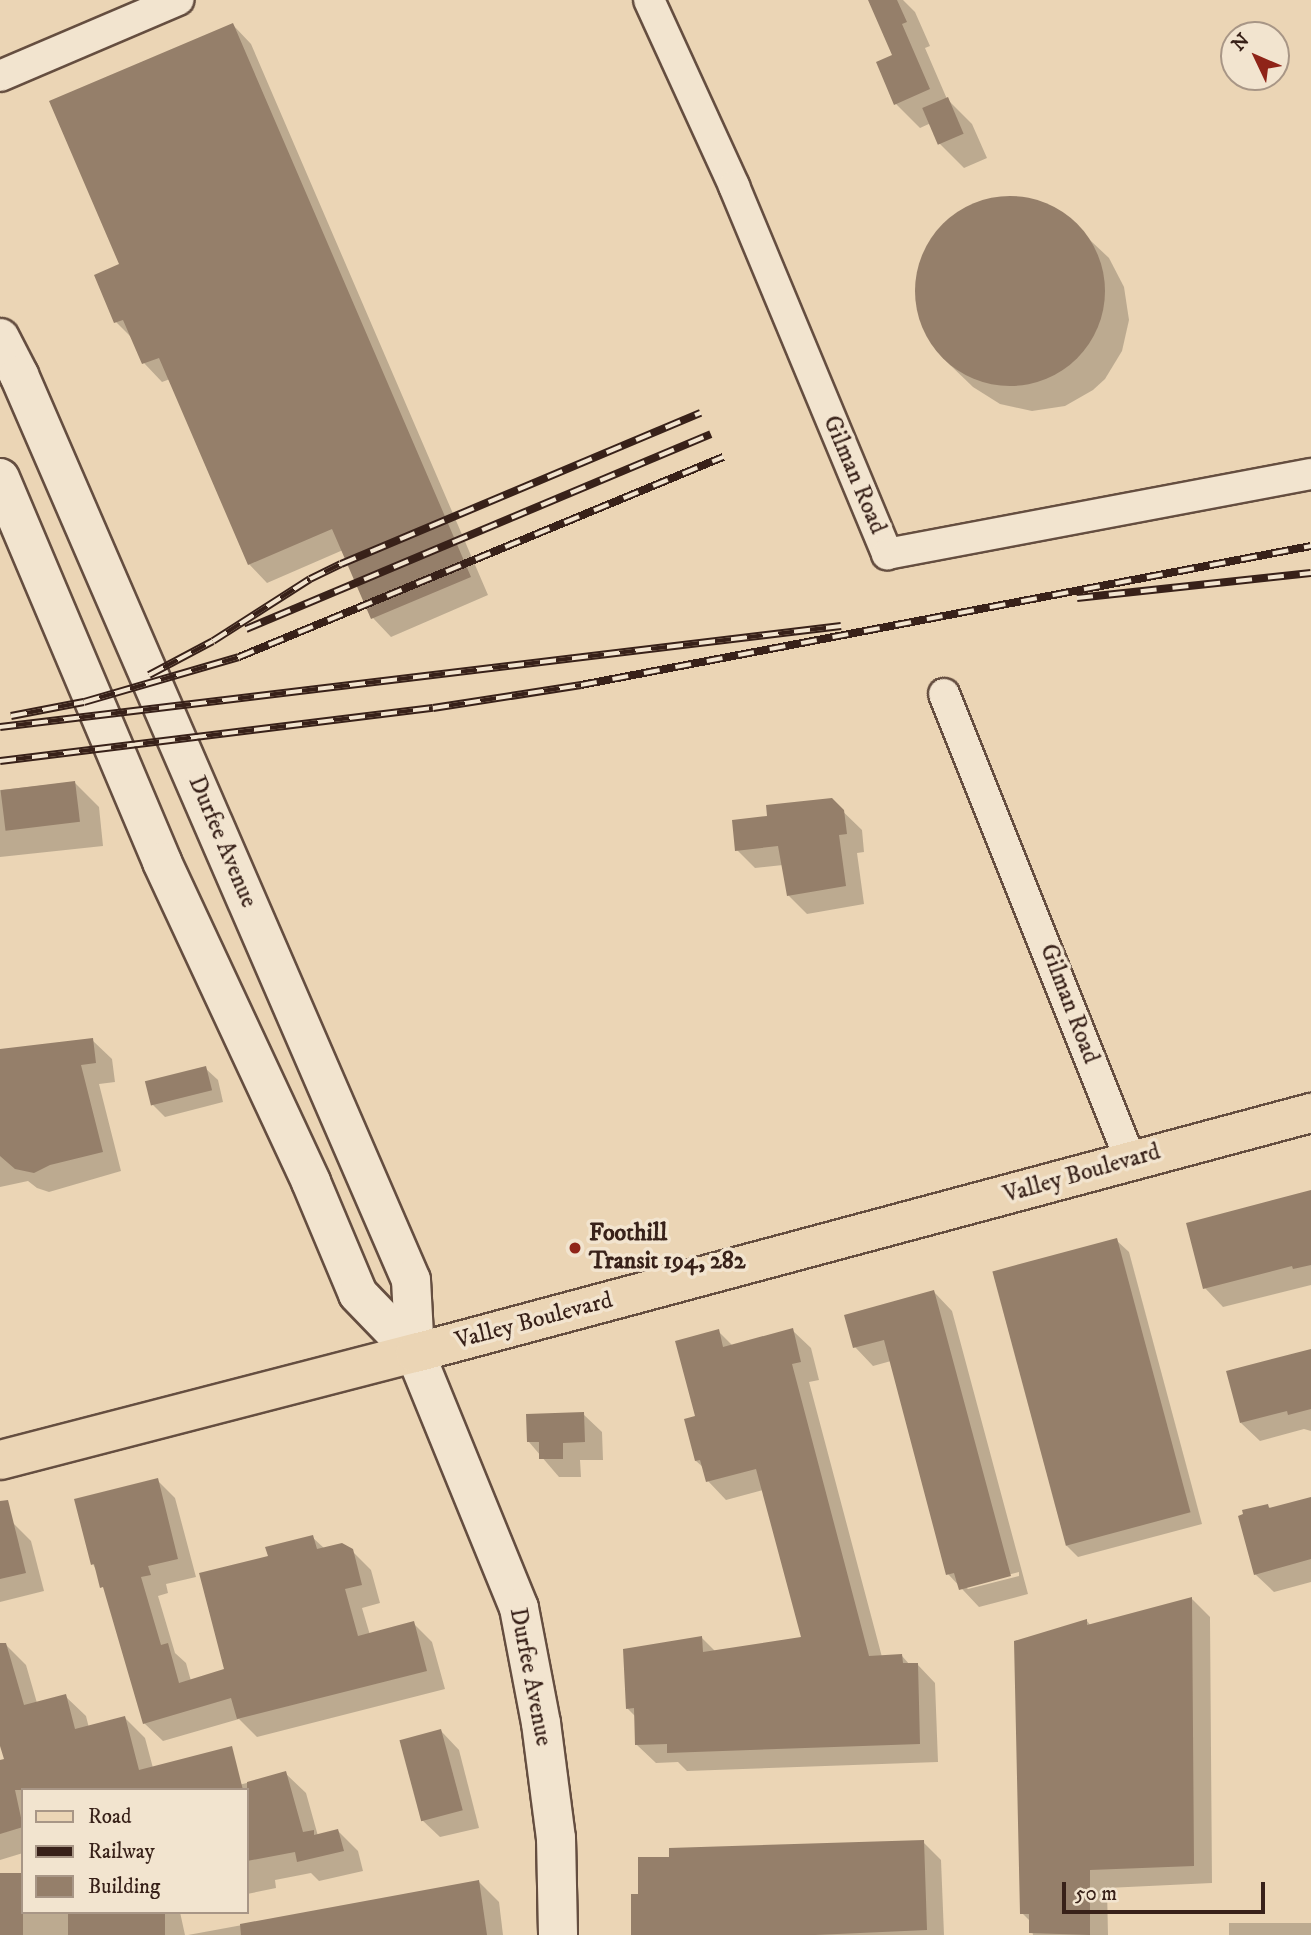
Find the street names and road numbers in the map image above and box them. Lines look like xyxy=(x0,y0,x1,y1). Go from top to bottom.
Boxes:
street label: Gilman Road xyxy=(816,411,892,539)
street label: Durfee Avenue xyxy=(181,772,263,912)
street label: Gilman Road xyxy=(1033,940,1105,1068)
street label: Valley Boulevard xyxy=(1000,1138,1164,1210)
street label: Valley Boulevard xyxy=(452,1286,616,1356)
street label: Durfee Avenue xyxy=(502,1605,558,1749)

